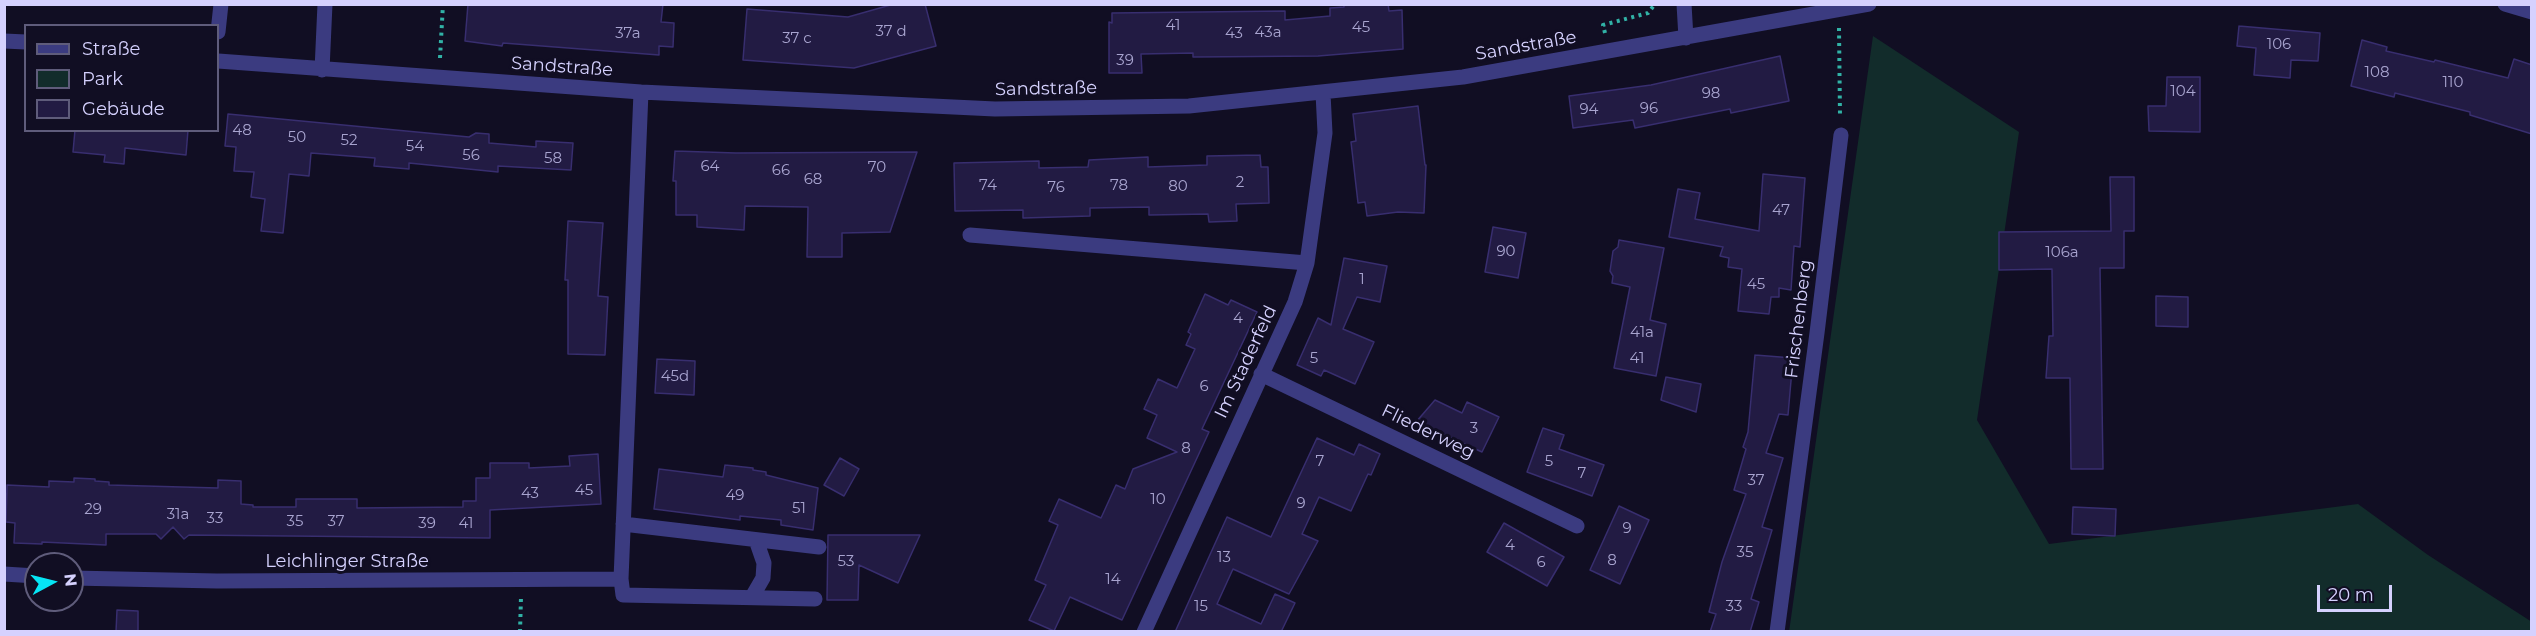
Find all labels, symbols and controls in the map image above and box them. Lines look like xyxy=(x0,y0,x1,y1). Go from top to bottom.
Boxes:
house number: 41 xyxy=(1166,17,1180,35)
house number: 45 xyxy=(1352,19,1370,37)
house number: 37 d xyxy=(875,23,907,41)
legend xyxy=(24,24,219,132)
house number: 43a xyxy=(1254,24,1282,42)
house number: 37a xyxy=(615,25,641,43)
house number: 43 xyxy=(1225,25,1243,43)
street label: Sandstraße xyxy=(1474,26,1578,66)
house number: 37 c xyxy=(782,30,812,48)
house number: 106 xyxy=(2267,36,2291,54)
text: Straße xyxy=(82,38,140,60)
house number: 39 xyxy=(1116,52,1134,70)
street label: Sandstraße xyxy=(510,53,614,81)
house number: 108 xyxy=(2365,64,2389,82)
text: Park xyxy=(82,68,123,90)
house number: 110 xyxy=(2443,74,2463,92)
street label: Sandstraße xyxy=(995,77,1097,101)
house number: 104 xyxy=(2170,83,2196,101)
house number: 98 xyxy=(1702,85,1720,103)
text: Gebäude xyxy=(82,98,165,120)
house number: 96 xyxy=(1640,100,1658,118)
house number: 94 xyxy=(1579,101,1599,119)
house number: 48 xyxy=(232,122,252,140)
house number: 50 xyxy=(288,129,306,147)
house number: 52 xyxy=(341,132,357,150)
house number: 54 xyxy=(406,138,424,156)
house number: 56 xyxy=(462,147,480,165)
house number: 58 xyxy=(544,150,562,168)
house number: 64 xyxy=(700,158,720,176)
house number: 70 xyxy=(868,159,886,177)
house number: 66 xyxy=(772,162,790,180)
house number: 68 xyxy=(804,171,822,189)
house number: 2 xyxy=(1236,174,1244,192)
house number: 74 xyxy=(979,177,997,195)
house number: 78 xyxy=(1110,177,1128,195)
house number: 80 xyxy=(1168,178,1188,196)
house number: 76 xyxy=(1047,179,1065,197)
house number: 47 xyxy=(1772,202,1790,220)
house number: 90 xyxy=(1496,243,1516,261)
house number: 106a xyxy=(2045,244,2079,262)
street label: Frischenberg xyxy=(1781,258,1817,380)
house number: 1 xyxy=(1359,271,1365,289)
house number: 45 xyxy=(1747,276,1765,294)
street label: Im Staderfeld xyxy=(1210,302,1282,422)
house number: 4 xyxy=(1233,310,1243,328)
house number: 41a xyxy=(1630,324,1654,342)
house number: 5 xyxy=(1310,350,1318,368)
house number: 41 xyxy=(1630,350,1644,368)
house number: 45d xyxy=(661,368,689,386)
house number: 6 xyxy=(1199,378,1209,396)
street label: Fliederweg xyxy=(1378,400,1478,464)
house number: 3 xyxy=(1470,420,1478,438)
house number: 8 xyxy=(1181,440,1191,458)
house number: 7 xyxy=(1316,453,1324,471)
house number: 5 xyxy=(1545,453,1553,471)
house number: 7 xyxy=(1578,465,1586,483)
house number: 37 xyxy=(1747,472,1765,490)
house number: 45 xyxy=(575,482,593,500)
house number: 43 xyxy=(521,485,539,503)
house number: 49 xyxy=(726,487,744,505)
house number: 10 xyxy=(1150,491,1166,509)
house number: 9 xyxy=(1296,495,1306,513)
house number: 51 xyxy=(792,500,806,518)
house number: 29 xyxy=(84,501,102,519)
house number: 31a xyxy=(167,506,189,524)
house number: 33 xyxy=(207,510,223,528)
house number: 35 xyxy=(287,513,303,531)
house number: 37 xyxy=(327,513,345,531)
house number: 39 xyxy=(418,515,436,533)
house number: 41 xyxy=(459,515,473,533)
house number: 9 xyxy=(1622,520,1632,538)
house number: 4 xyxy=(1505,537,1515,555)
house number: 35 xyxy=(1737,544,1753,562)
house number: 13 xyxy=(1217,549,1231,567)
street label: Leichlinger Straße xyxy=(265,551,429,573)
north arrow xyxy=(24,552,84,612)
house number: 8 xyxy=(1607,552,1617,570)
house number: 53 xyxy=(838,553,854,571)
house number: 6 xyxy=(1536,554,1546,572)
house number: 14 xyxy=(1105,571,1121,589)
text: N xyxy=(60,572,81,588)
scale bar xyxy=(2320,573,2395,611)
text: 20 m xyxy=(2328,584,2374,606)
house number: 15 xyxy=(1194,598,1208,616)
house number: 33 xyxy=(1726,598,1742,616)

